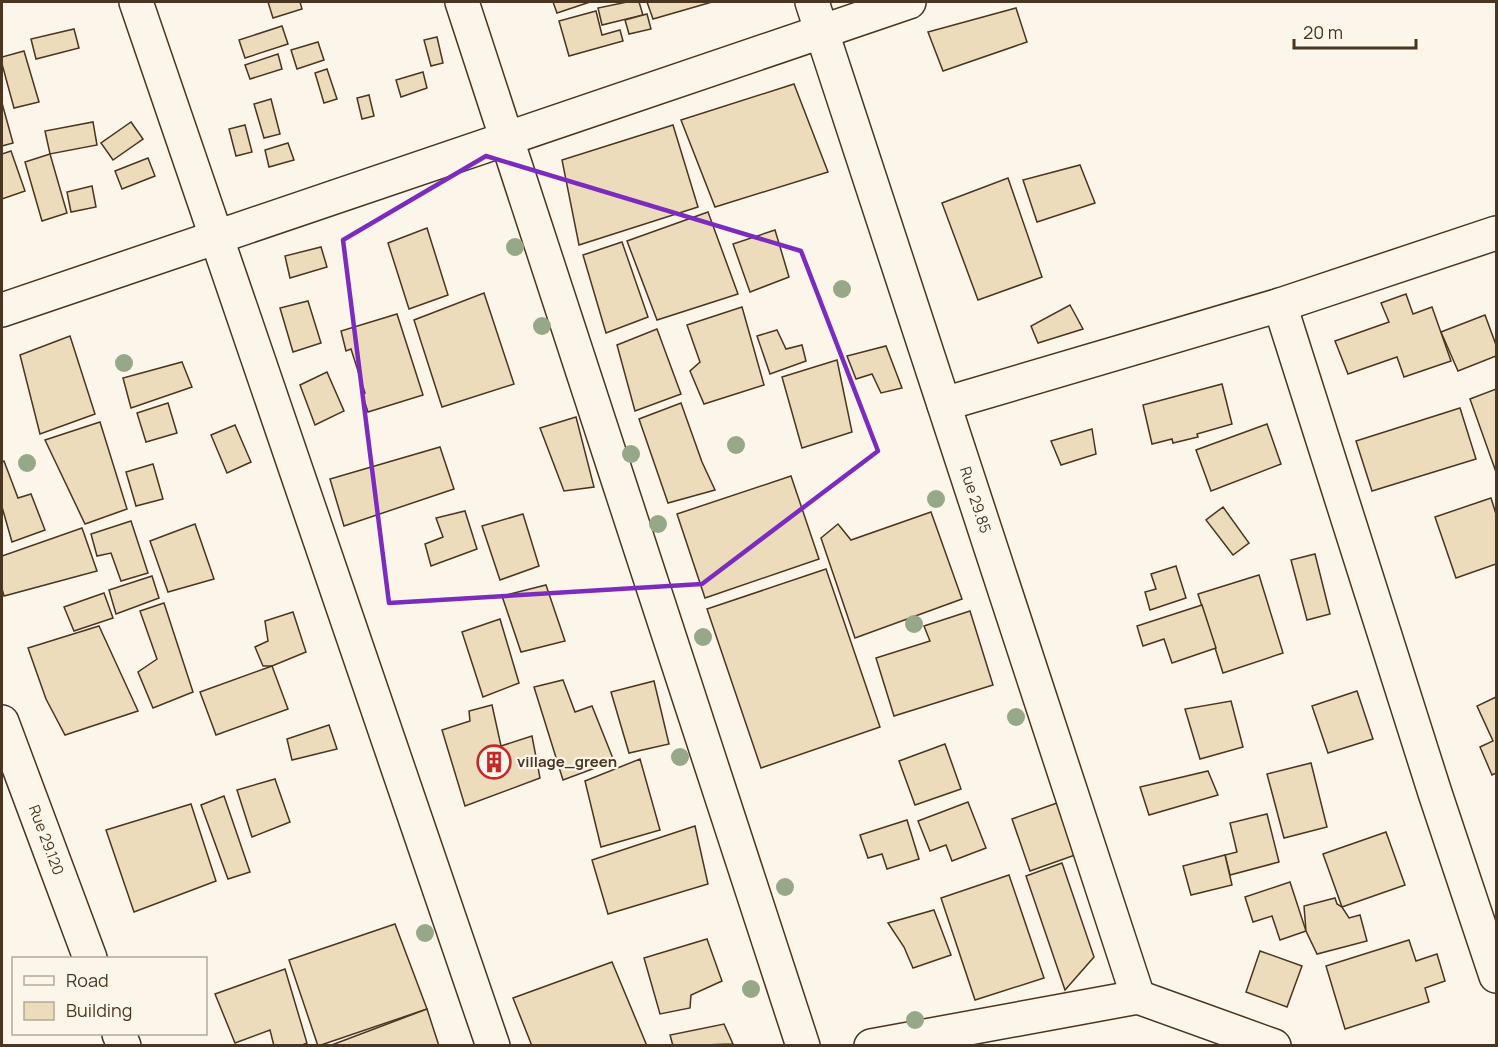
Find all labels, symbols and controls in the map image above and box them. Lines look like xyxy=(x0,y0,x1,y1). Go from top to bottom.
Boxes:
scale bar xyxy=(1294,12,1416,50)
text: 20 m xyxy=(1303,20,1343,44)
street label: Rue 29.85 xyxy=(955,464,996,536)
building icon: village_green xyxy=(476,744,512,780)
place label: village_green xyxy=(517,751,617,772)
street label: Rue 29.120 xyxy=(24,802,69,878)
legend xyxy=(12,957,207,1035)
text: Road xyxy=(66,968,109,992)
text: Building xyxy=(66,998,132,1022)

